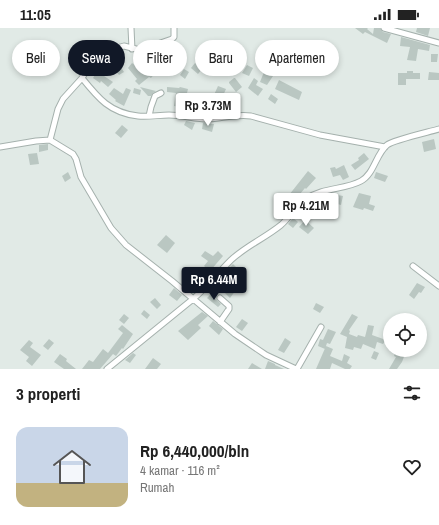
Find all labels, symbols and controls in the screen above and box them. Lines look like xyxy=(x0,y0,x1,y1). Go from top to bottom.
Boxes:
text: 11:05 xyxy=(20,4,51,25)
chip: Beli xyxy=(12,40,60,76)
chip: Sewa xyxy=(68,40,125,76)
chip: Filter xyxy=(133,40,187,76)
chip: Baru xyxy=(195,40,247,76)
chip: Apartemen xyxy=(255,40,339,76)
pin: Rp 3.73M xyxy=(167,93,249,127)
text: Rp 3.73M xyxy=(185,97,231,114)
pin: Rp 4.21M xyxy=(265,193,347,227)
text: Rp 4.21M xyxy=(283,197,329,214)
pin: Rp 6.44M xyxy=(173,267,255,301)
text: Rp 6.44M xyxy=(191,271,237,288)
map controls xyxy=(383,313,427,357)
button: locate xyxy=(383,313,427,357)
text: 3 properti xyxy=(16,382,80,405)
icon: filters xyxy=(401,382,423,404)
text: Rp 6,440,000/bln xyxy=(140,439,249,462)
icon: home xyxy=(48,443,96,491)
icon: heart xyxy=(401,456,423,478)
text: 4 kamar · 116 m² xyxy=(140,462,220,479)
text: Rumah xyxy=(140,479,174,496)

